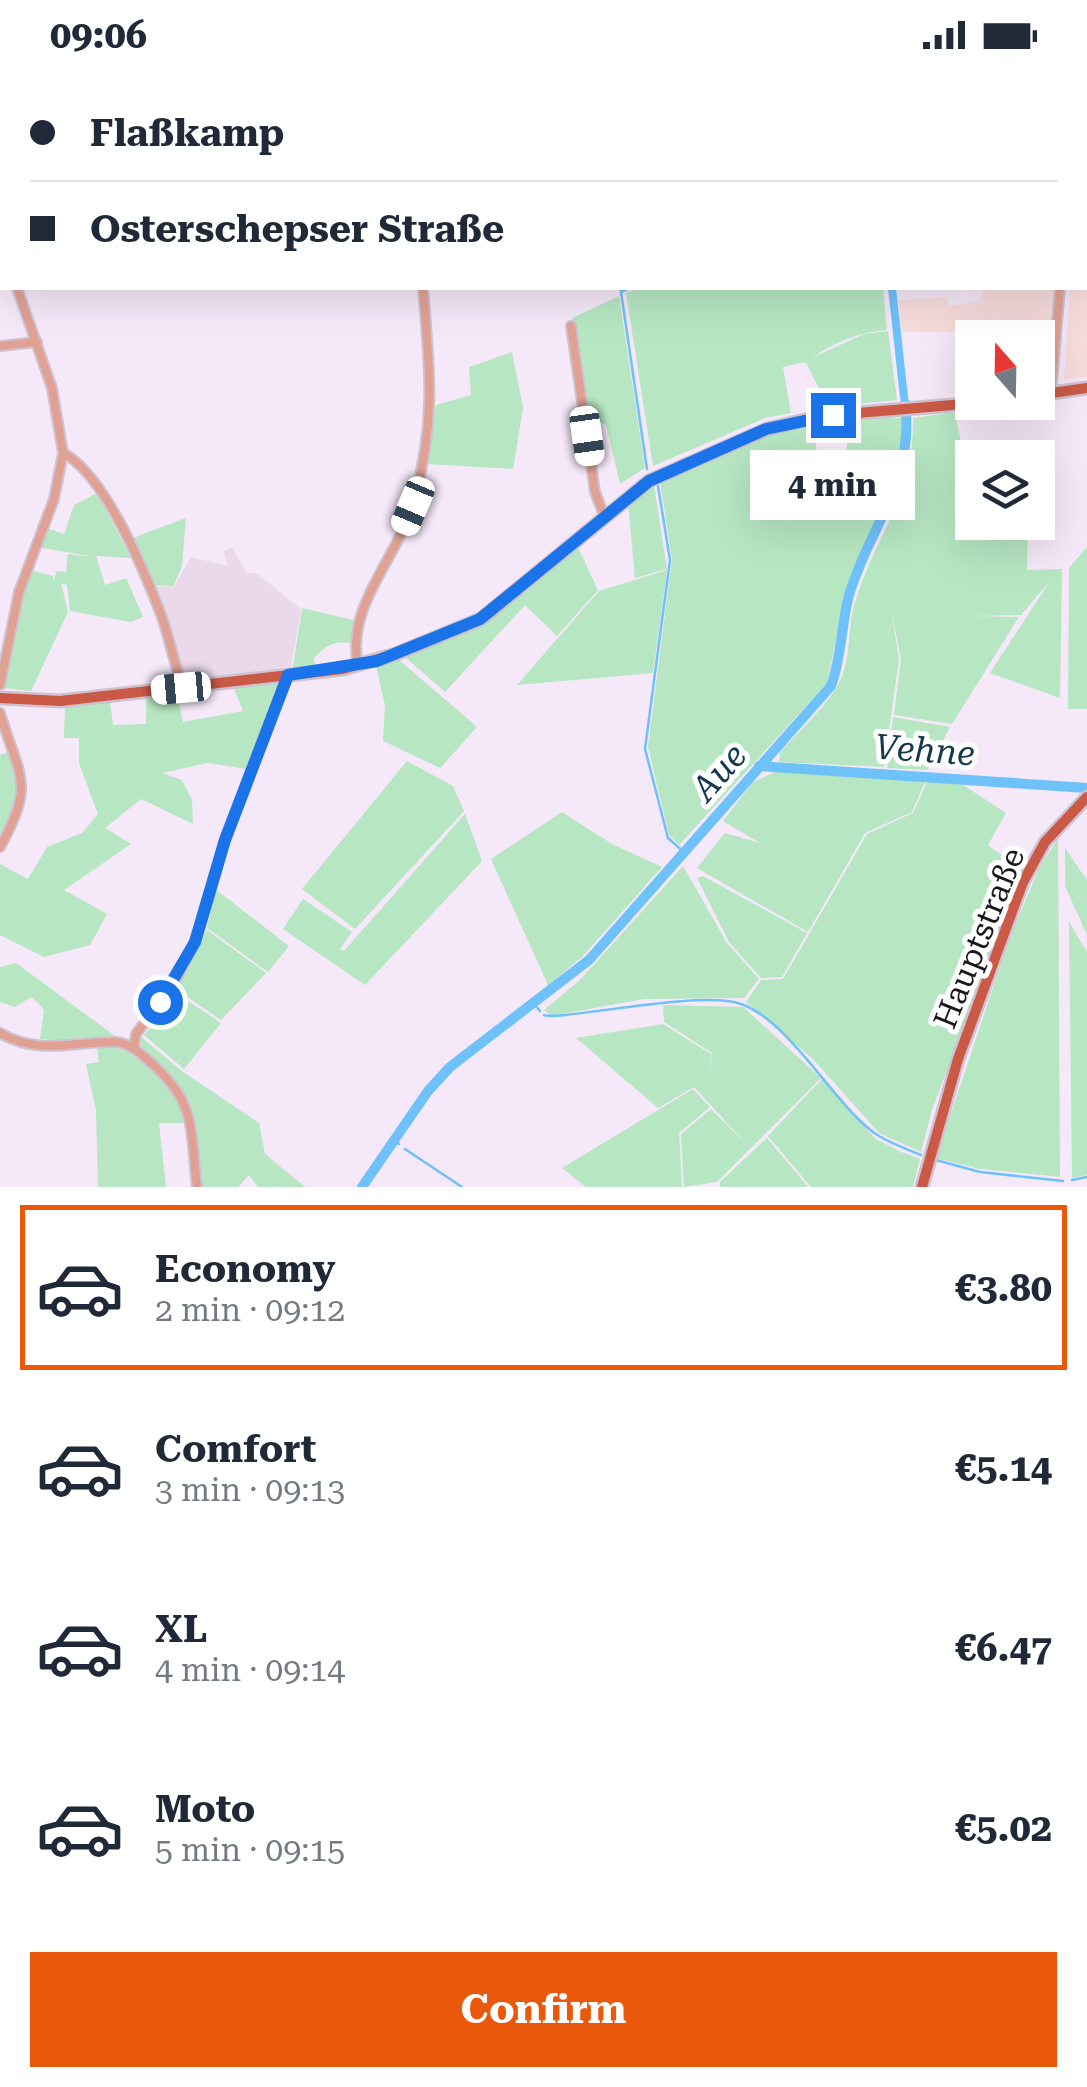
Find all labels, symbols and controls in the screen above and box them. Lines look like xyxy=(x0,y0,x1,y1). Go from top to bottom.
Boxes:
text: 09:06 xyxy=(50,13,147,57)
text: Flaßkamp xyxy=(90,111,284,155)
text: Osterschepser Straße xyxy=(90,207,504,251)
north arrow xyxy=(955,320,1055,420)
map controls xyxy=(955,320,1055,540)
route end xyxy=(811,393,856,438)
car xyxy=(568,404,606,468)
button: layers xyxy=(955,440,1055,540)
callout: 4 min xyxy=(750,450,916,520)
text: 4 min xyxy=(788,466,877,504)
car xyxy=(387,473,439,539)
car xyxy=(150,670,212,706)
water label: Vehne xyxy=(874,727,976,774)
water label: Aue xyxy=(682,736,755,811)
street label: Hauptstraße xyxy=(926,842,1032,1034)
route start xyxy=(138,980,183,1025)
icon: car xyxy=(35,1243,125,1333)
text: Economy xyxy=(155,1247,335,1291)
text: €3.80 xyxy=(955,1266,1052,1310)
text: 2 min · 09:12 xyxy=(155,1291,345,1329)
icon: car xyxy=(35,1423,125,1513)
text: Comfort xyxy=(155,1427,316,1471)
text: €5.14 xyxy=(955,1446,1052,1490)
text: 3 min · 09:13 xyxy=(155,1471,345,1509)
icon: car xyxy=(35,1603,125,1693)
text: XL xyxy=(155,1607,207,1651)
text: €6.47 xyxy=(955,1626,1052,1670)
text: 4 min · 09:14 xyxy=(155,1651,345,1689)
icon: car xyxy=(35,1783,125,1873)
text: Moto xyxy=(155,1787,255,1831)
text: €5.02 xyxy=(955,1806,1052,1850)
text: 5 min · 09:15 xyxy=(155,1831,345,1869)
button: Confirm xyxy=(30,1952,1057,2067)

